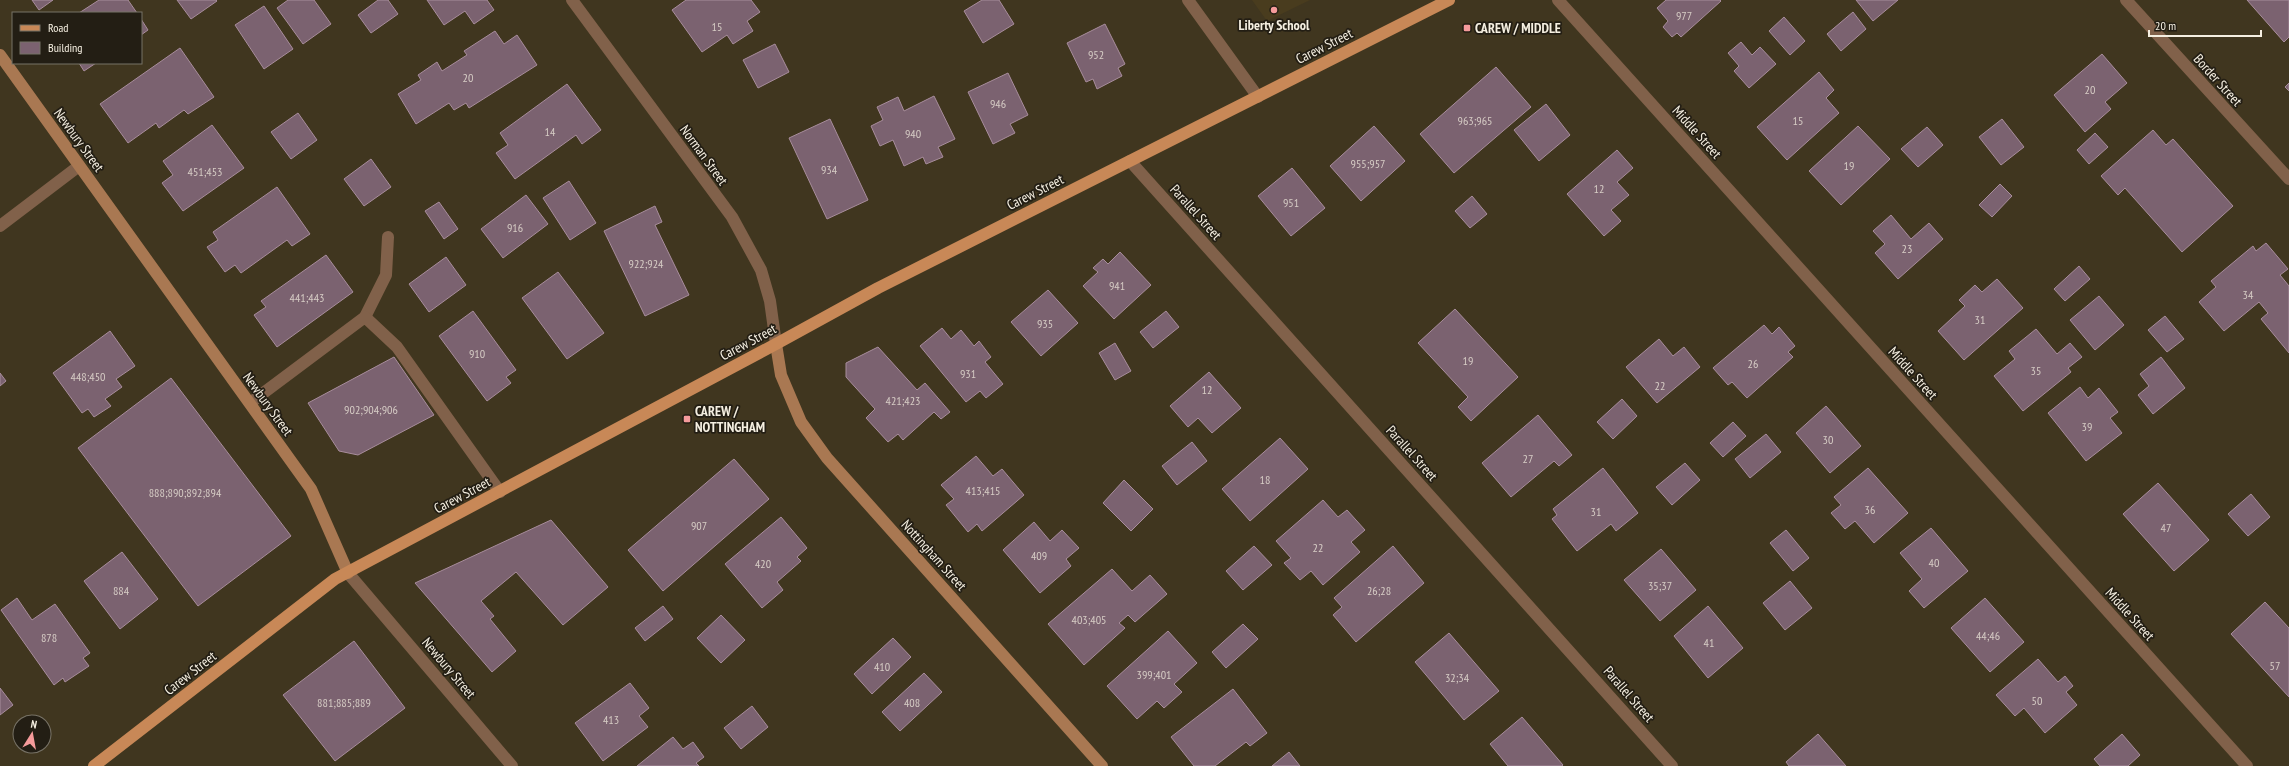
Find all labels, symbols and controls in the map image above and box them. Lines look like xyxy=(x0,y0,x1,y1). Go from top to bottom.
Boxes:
marker: Liberty School xyxy=(1269,5,1279,15)
house number: 977 xyxy=(1676,8,1692,23)
legend xyxy=(12,12,142,64)
scale bar xyxy=(2149,12,2261,38)
place label: Liberty School xyxy=(1239,16,1310,34)
text: 20 m xyxy=(2155,18,2176,33)
house number: 15 xyxy=(712,19,722,34)
place label: CAREW / MIDDLE xyxy=(1475,19,1561,37)
text: Road xyxy=(48,20,68,35)
marker: CAREW / MIDDLE xyxy=(1462,23,1472,33)
street label: Carew Street xyxy=(1293,24,1356,68)
text: Building xyxy=(48,40,83,55)
house number: 952 xyxy=(1088,47,1104,62)
street label: Border Street xyxy=(2190,50,2246,110)
house number: 20 xyxy=(463,70,473,85)
house number: 20 xyxy=(2085,82,2095,97)
house number: 946 xyxy=(990,96,1006,111)
street label: Middle Street xyxy=(1669,102,1726,162)
street label: Newbury Street xyxy=(50,105,108,175)
house number: 963;965 xyxy=(1458,113,1493,128)
house number: 15 xyxy=(1793,113,1803,128)
street label: Norman Street xyxy=(676,121,732,189)
house number: 14 xyxy=(545,124,556,139)
house number: 940 xyxy=(905,126,921,141)
house number: 955;957 xyxy=(1351,156,1386,171)
house number: 19 xyxy=(1844,158,1854,173)
house number: 934 xyxy=(821,162,838,177)
house number: 451;453 xyxy=(188,164,223,179)
street label: Carew Street xyxy=(1004,170,1067,214)
street label: Parallel Street xyxy=(1166,181,1226,244)
house number: 12 xyxy=(1594,181,1604,196)
house number: 951 xyxy=(1283,195,1299,210)
house number: 916 xyxy=(507,220,523,235)
house number: 23 xyxy=(1902,241,1912,256)
house number: 922;924 xyxy=(629,256,664,271)
house number: 941 xyxy=(1109,278,1125,293)
house number: 34 xyxy=(2243,287,2254,302)
house number: 441;443 xyxy=(290,290,325,305)
house number: 31 xyxy=(1975,312,1985,327)
house number: 935 xyxy=(1037,316,1053,331)
street label: Carew Street xyxy=(717,320,779,364)
street label: Middle Street xyxy=(1885,343,1942,403)
house number: 910 xyxy=(469,346,485,361)
house number: 19 xyxy=(1463,353,1473,368)
house number: 26 xyxy=(1748,356,1758,371)
house number: 35 xyxy=(2031,363,2041,378)
house number: 931 xyxy=(960,366,976,381)
house number: 448;450 xyxy=(71,369,106,384)
street label: Newbury Street xyxy=(239,369,297,439)
house number: 22 xyxy=(1655,378,1665,393)
house number: 12 xyxy=(1202,382,1212,397)
house number: 421;423 xyxy=(886,393,921,408)
house number: 902;904;906 xyxy=(344,402,398,417)
place label: CAREW / NOTTINGHAM xyxy=(695,402,765,436)
marker: CAREW / NOTTINGHAM xyxy=(682,414,692,424)
house number: 39 xyxy=(2082,419,2092,434)
street label: Parallel Street xyxy=(1382,422,1442,485)
house number: 30 xyxy=(1823,432,1833,447)
house number: 27 xyxy=(1523,451,1533,466)
house number: 18 xyxy=(1260,472,1270,487)
street label: Carew Street xyxy=(431,473,493,517)
house number: 413;415 xyxy=(966,483,1001,498)
house number: 888;890;892;894 xyxy=(149,485,222,500)
house number: 36 xyxy=(1865,502,1875,517)
house number: 31 xyxy=(1591,504,1601,519)
street label: Nottingham Street xyxy=(897,516,971,594)
house number: 907 xyxy=(691,518,707,533)
house number: 47 xyxy=(2161,520,2171,535)
house number: 22 xyxy=(1313,540,1323,555)
house number: 409 xyxy=(1031,548,1047,563)
house number: 40 xyxy=(1929,555,1939,570)
house number: 420 xyxy=(755,556,771,571)
house number: 35;37 xyxy=(1648,578,1672,593)
house number: 884 xyxy=(113,583,130,598)
house number: 26;28 xyxy=(1367,583,1391,598)
street label: Middle Street xyxy=(2102,584,2159,644)
house number: 403;405 xyxy=(1072,612,1107,627)
house number: 44;46 xyxy=(1976,628,2000,643)
house number: 878 xyxy=(41,630,57,645)
street label: Newbury Street xyxy=(418,634,480,702)
house number: 41 xyxy=(1704,635,1714,650)
street label: Carew Street xyxy=(160,647,220,699)
house number: 57 xyxy=(2270,658,2280,673)
house number: 410 xyxy=(874,659,890,674)
street label: Parallel Street xyxy=(1600,662,1658,726)
house number: 399;401 xyxy=(1137,667,1172,682)
house number: 32;34 xyxy=(1445,670,1470,685)
house number: 50 xyxy=(2032,693,2042,708)
house number: 881;885;889 xyxy=(317,695,371,710)
house number: 408 xyxy=(904,695,920,710)
house number: 413 xyxy=(603,712,619,727)
north arrow xyxy=(12,714,52,754)
text: N xyxy=(30,717,38,732)

